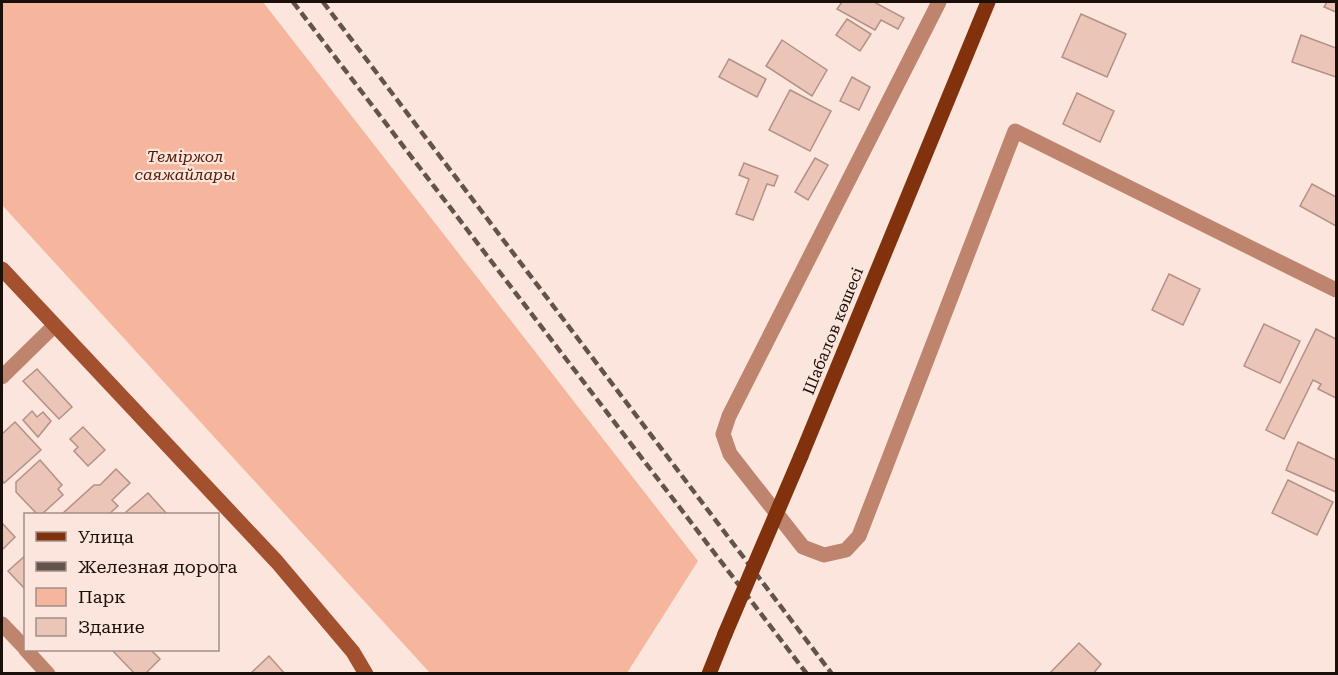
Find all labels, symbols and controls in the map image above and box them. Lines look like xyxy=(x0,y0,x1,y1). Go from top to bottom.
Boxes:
park label: Теміржол саяжайлары xyxy=(135,147,235,184)
street label: Шабалов көшесі xyxy=(799,265,867,397)
legend xyxy=(24,513,219,651)
text: Улица xyxy=(78,526,134,547)
text: Железная дорога xyxy=(78,556,238,577)
text: Парк xyxy=(78,586,126,607)
text: Здание xyxy=(78,616,145,637)

